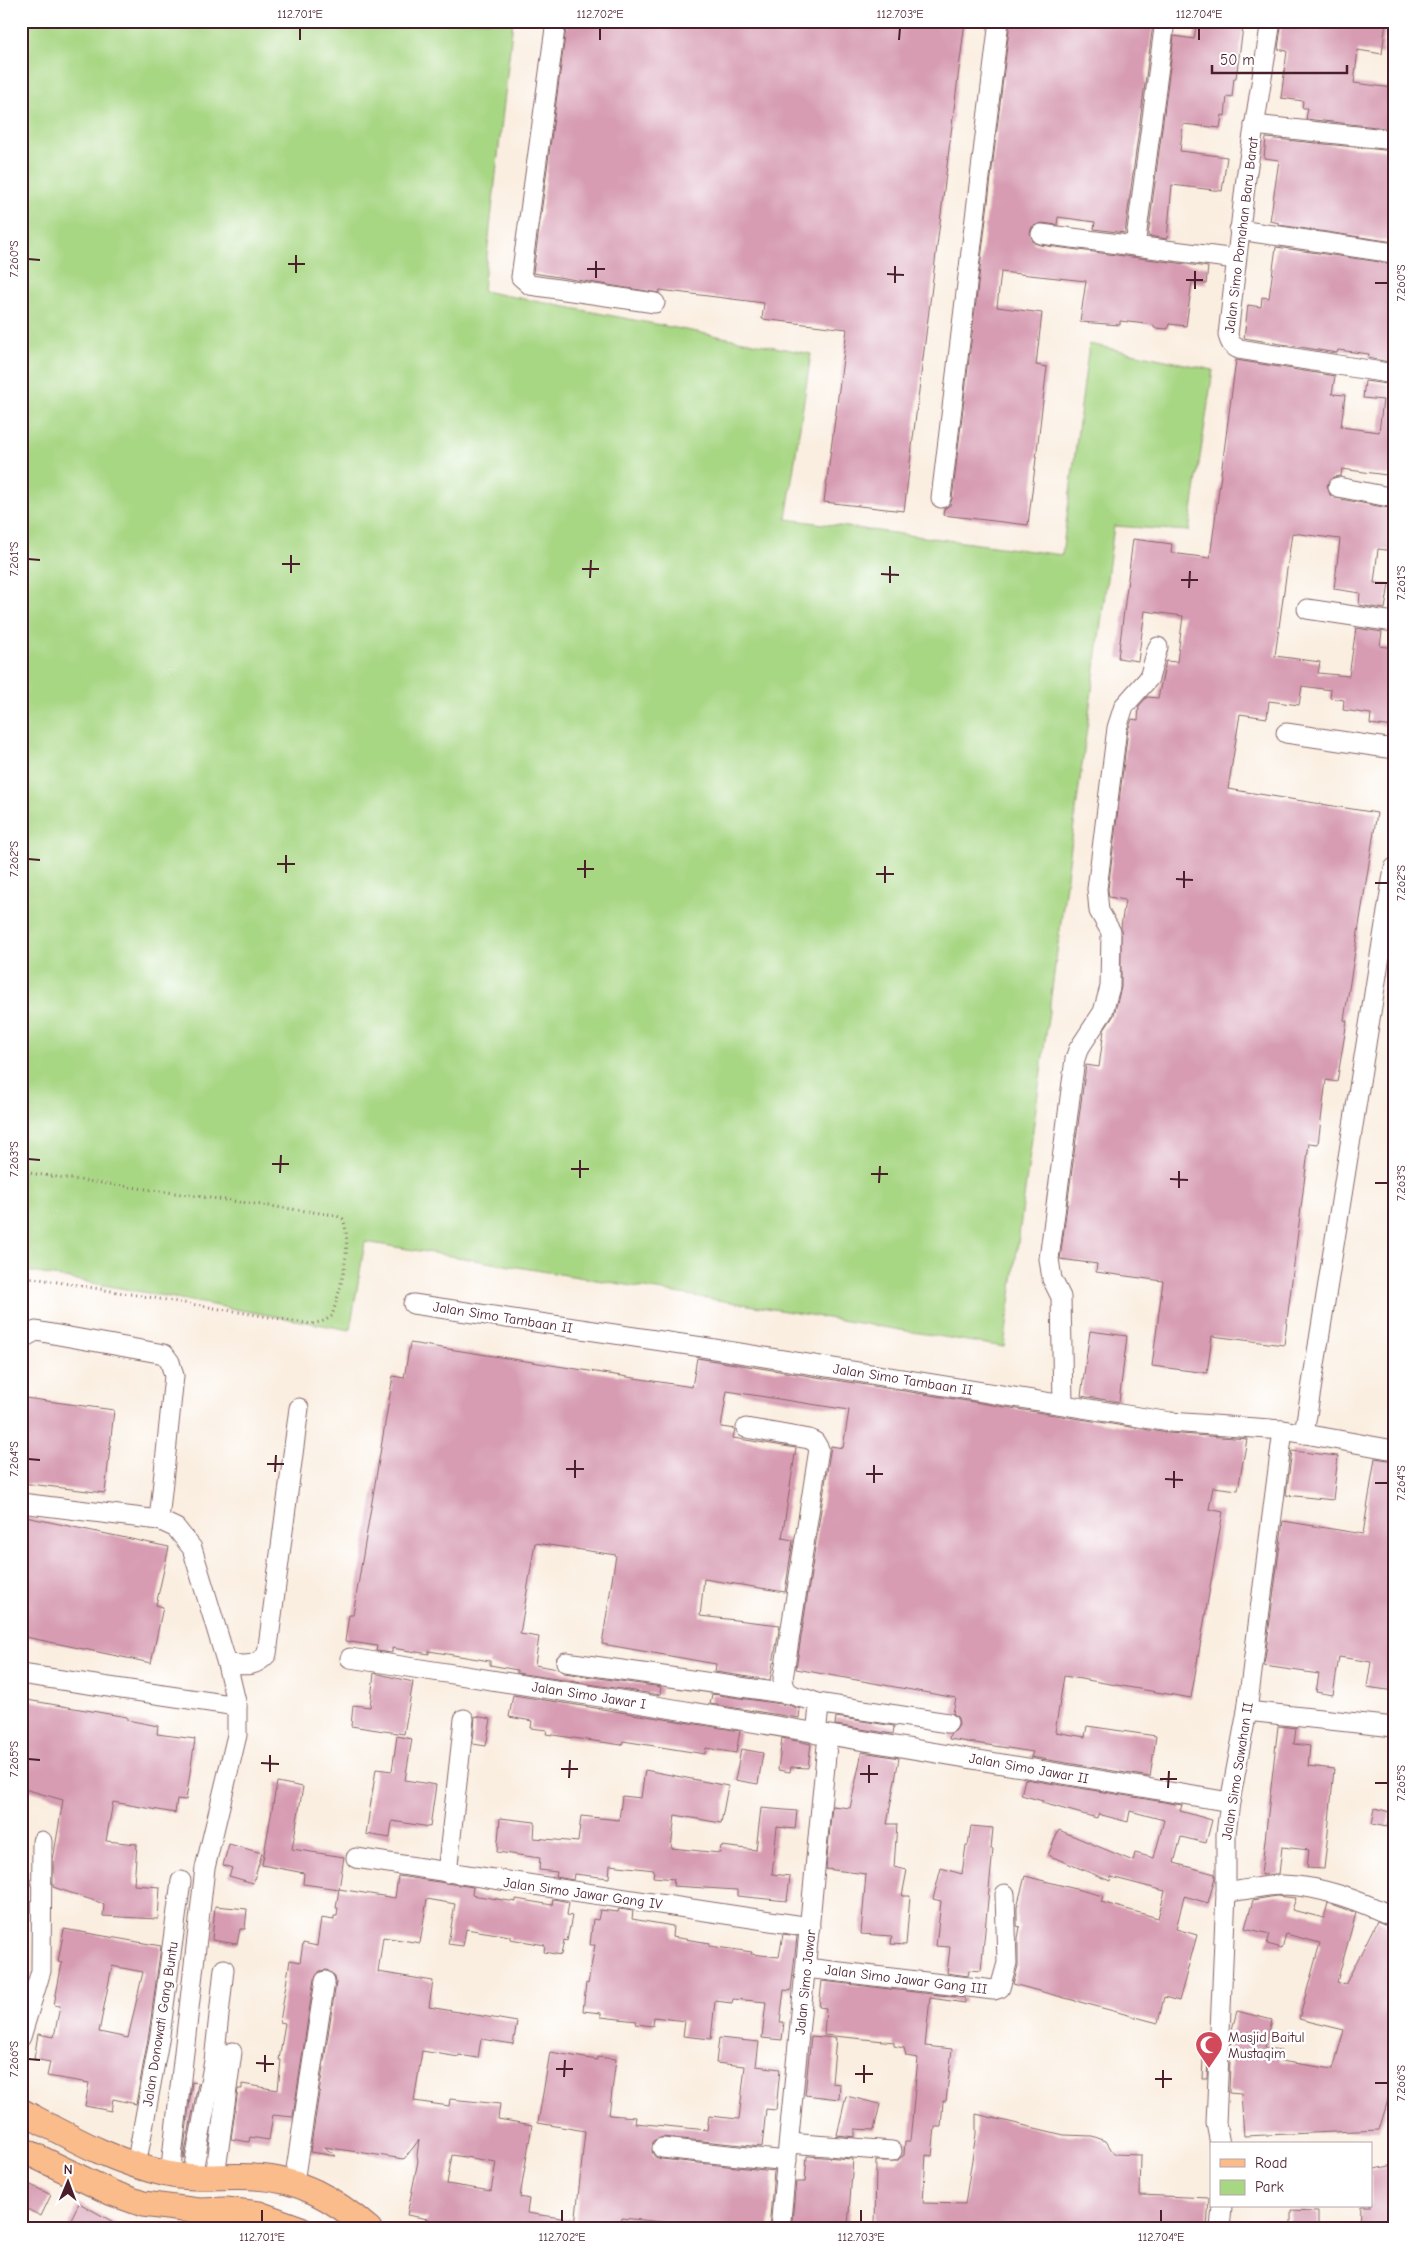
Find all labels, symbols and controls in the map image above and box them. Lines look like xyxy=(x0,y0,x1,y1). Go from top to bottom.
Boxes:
text: 112.701°E xyxy=(277,7,323,21)
text: 112.702°E xyxy=(576,7,624,21)
text: 112.703°E xyxy=(877,7,923,21)
text: 112.704°E xyxy=(1176,7,1222,21)
scale bar xyxy=(1212,42,1348,74)
text: 50 m xyxy=(1220,51,1255,69)
street label: Jalan Simo Pomahan Baru Barat xyxy=(1221,135,1262,334)
text: 7.260°S xyxy=(7,240,21,278)
text: 7.260°S xyxy=(1394,264,1408,302)
text: 7.261°S xyxy=(7,541,21,576)
text: 7.261°S xyxy=(1394,565,1408,600)
text: 7.262°S xyxy=(7,841,21,877)
text: 7.262°S xyxy=(1394,865,1408,901)
text: 7.263°S xyxy=(7,1141,21,1177)
text: 7.263°S xyxy=(1394,1165,1408,1201)
street label: Jalan Simo Tambaan II xyxy=(432,1298,574,1337)
street label: Jalan Simo Tambaan II xyxy=(832,1360,974,1399)
text: 7.264°S xyxy=(7,1441,21,1477)
text: 7.264°S xyxy=(1394,1465,1408,1501)
street label: Jalan Simo Jawar I xyxy=(531,1678,647,1713)
street label: Jalan Simo Sawahan II xyxy=(1218,1701,1257,1841)
text: 7.265°S xyxy=(7,1740,21,1777)
street label: Jalan Simo Jawar II xyxy=(968,1750,1090,1787)
text: 7.265°S xyxy=(1394,1764,1408,1801)
street label: Jalan Simo Jawar Gang IV xyxy=(502,1874,664,1913)
street label: Jalan Simo Jawar xyxy=(792,1928,820,2035)
street label: Jalan Donowati Gang Buntu xyxy=(139,1940,182,2108)
street label: Jalan Simo Jawar Gang III xyxy=(824,1961,988,1998)
place label: Masjid Baitul Mustaqim xyxy=(1228,2029,1305,2062)
mosque icon: Masjid Baitul Mustaqim xyxy=(1194,2030,1224,2069)
text: 7.266°S xyxy=(7,2040,21,2077)
text: 7.266°S xyxy=(1394,2064,1408,2101)
legend xyxy=(1210,2142,1372,2208)
text: Road xyxy=(1255,2154,1287,2172)
north arrow xyxy=(42,2158,92,2208)
text: N xyxy=(64,2161,73,2178)
text: Park xyxy=(1255,2178,1284,2196)
text: 112.701°E xyxy=(239,2230,285,2244)
text: 112.702°E xyxy=(538,2230,586,2244)
text: 112.703°E xyxy=(838,2230,884,2244)
text: 112.704°E xyxy=(1138,2230,1184,2244)

